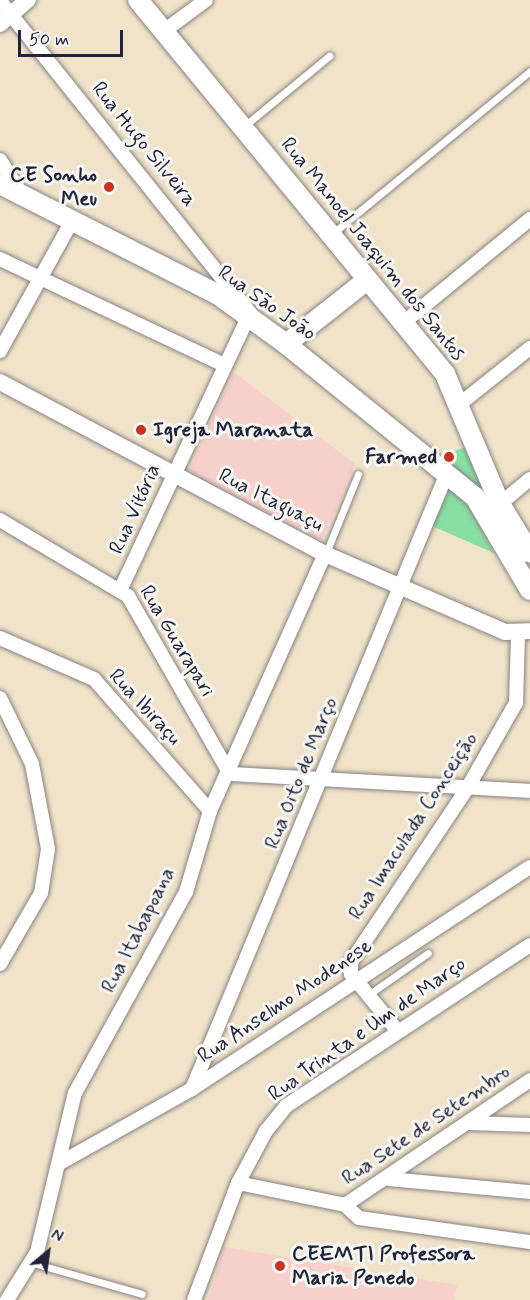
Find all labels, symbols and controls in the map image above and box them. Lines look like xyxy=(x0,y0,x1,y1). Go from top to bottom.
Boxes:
scale bar xyxy=(21,18,126,56)
text: 50 m xyxy=(29,28,69,52)
street label: Rua Hugo Silveira xyxy=(87,78,201,210)
street label: Rua Manoel Joaquim dos Santos xyxy=(273,129,473,369)
place label: CE Sonho Meu xyxy=(13,162,97,212)
marker: CE Sonho Meu xyxy=(102,180,116,194)
street label: Rua São João xyxy=(213,260,321,346)
place label: Igreja Maranata xyxy=(153,417,313,443)
marker: Igreja Maranata xyxy=(134,423,148,437)
place label: Farmed xyxy=(365,444,437,470)
marker: Farmed xyxy=(442,450,456,464)
street label: Rua Vitória xyxy=(104,460,166,558)
street label: Rua Itaguaçu xyxy=(211,461,331,539)
street label: Rua Guarapari xyxy=(134,581,220,701)
street label: Rua Ibiraçu xyxy=(101,661,189,753)
street label: Rua Oito de Março xyxy=(259,693,343,853)
street label: Rua Imaculada Conceição xyxy=(341,725,485,927)
street label: Rua Itabapoana xyxy=(94,859,182,1001)
street label: Rua Anselmo Modenese xyxy=(191,932,379,1070)
street label: Rua Trinta e Um de Março xyxy=(263,951,471,1107)
street label: Rua Sete de Setembro xyxy=(337,1060,515,1190)
north arrow xyxy=(18,1222,78,1282)
text: N xyxy=(47,1224,67,1248)
place label: CEEMTI Professora Maria Penedo xyxy=(292,1241,475,1291)
marker: CEEMTI Professora Maria Penedo xyxy=(273,1259,287,1273)

